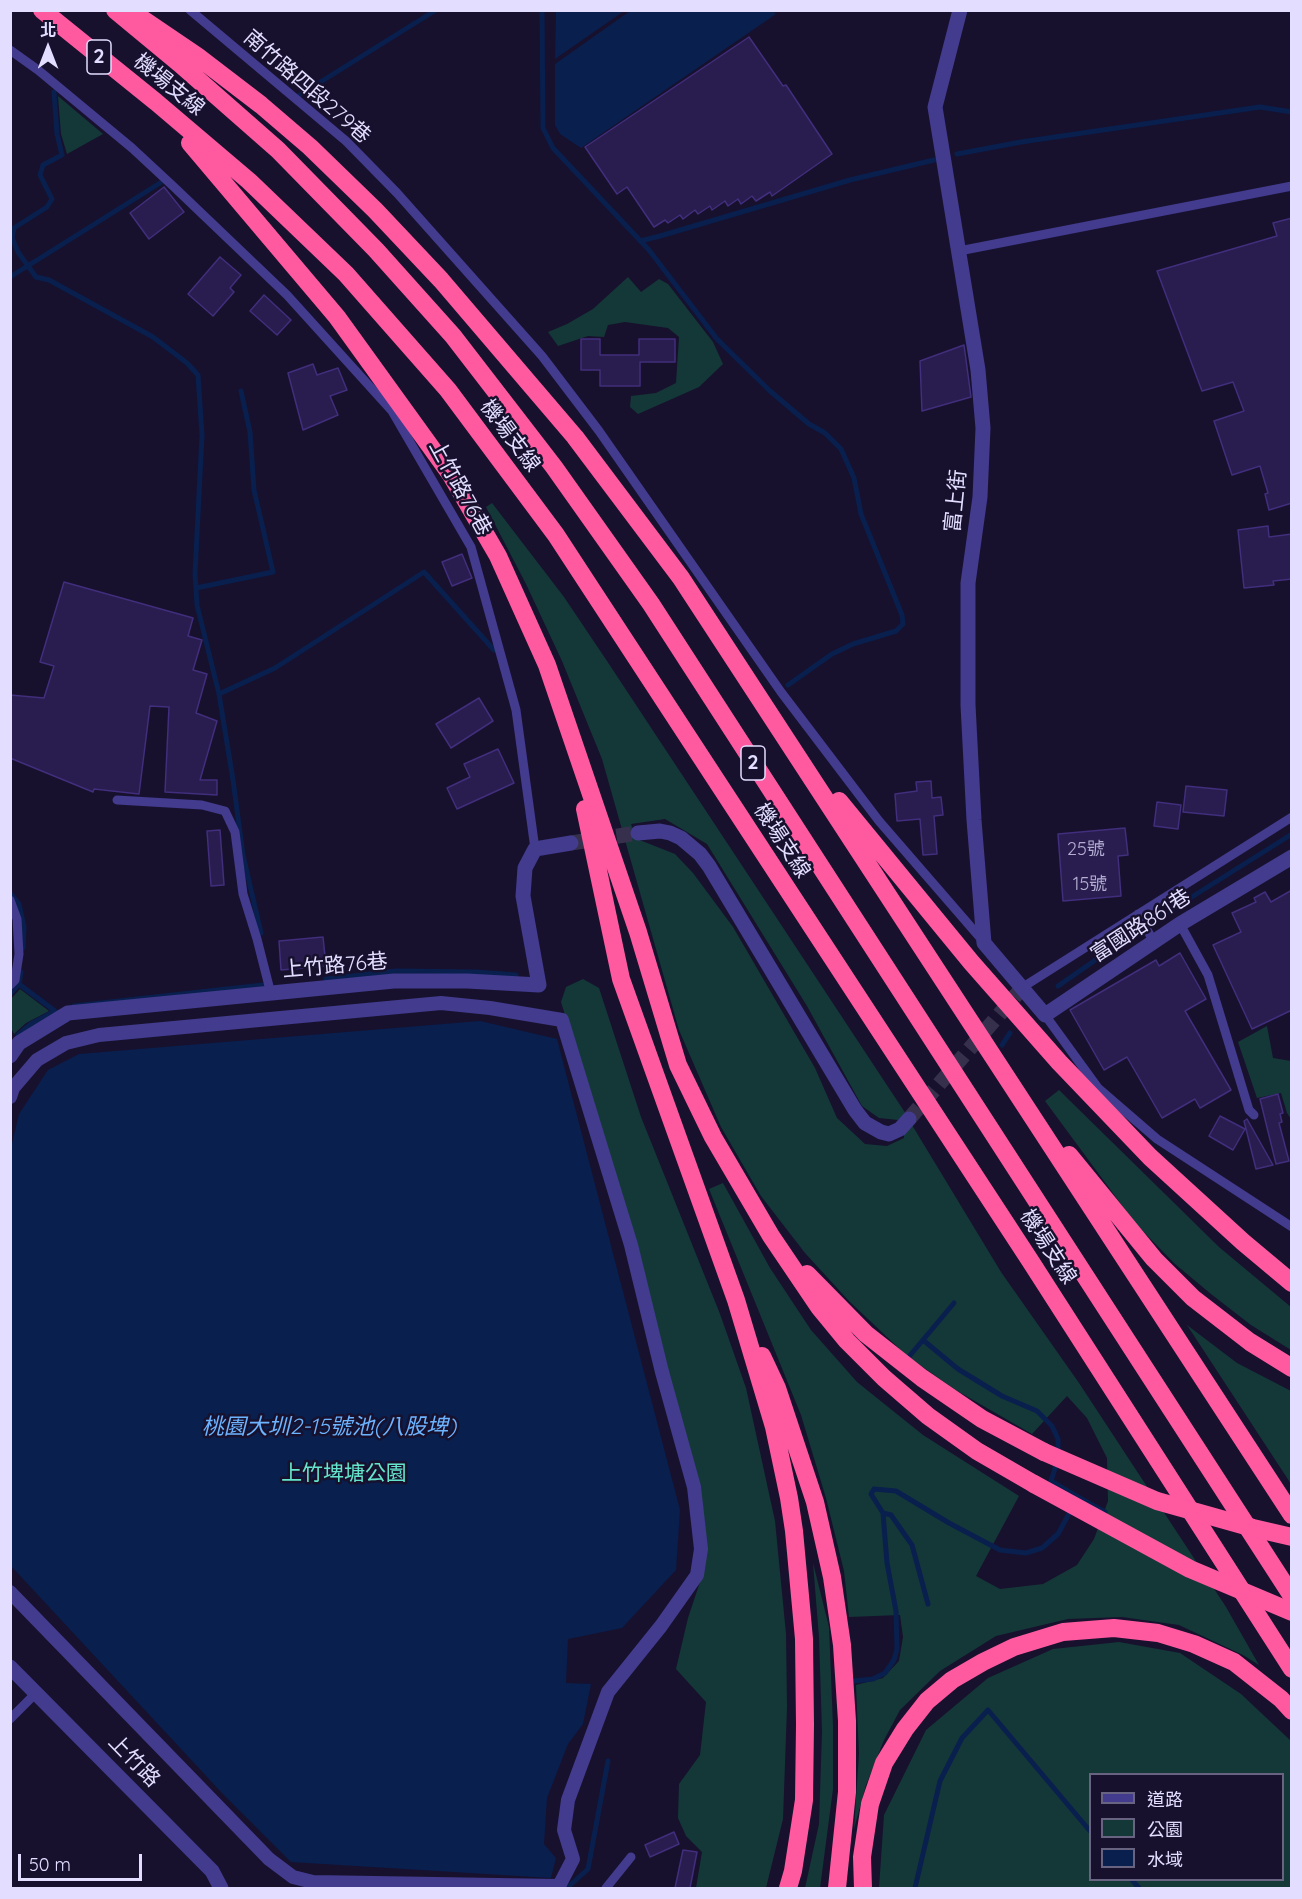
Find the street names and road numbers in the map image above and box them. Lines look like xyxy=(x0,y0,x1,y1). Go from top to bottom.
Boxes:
street label: 南竹路四段279巷 xyxy=(238,25,376,149)
road number: 2 xyxy=(87,40,111,74)
street label: 機場支線 xyxy=(128,49,210,121)
street label: 機場支線 xyxy=(475,395,545,477)
street label: 上竹路76巷 xyxy=(423,436,497,540)
street label: 富上街 xyxy=(940,468,972,534)
road number: 2 xyxy=(741,746,765,780)
street label: 機場支線 xyxy=(749,799,815,883)
street label: 富國路861巷 xyxy=(1086,884,1196,968)
street label: 上竹路76巷 xyxy=(281,949,389,983)
street label: 機場支線 xyxy=(1015,1205,1081,1289)
street label: 上竹路 xyxy=(103,1730,165,1792)

